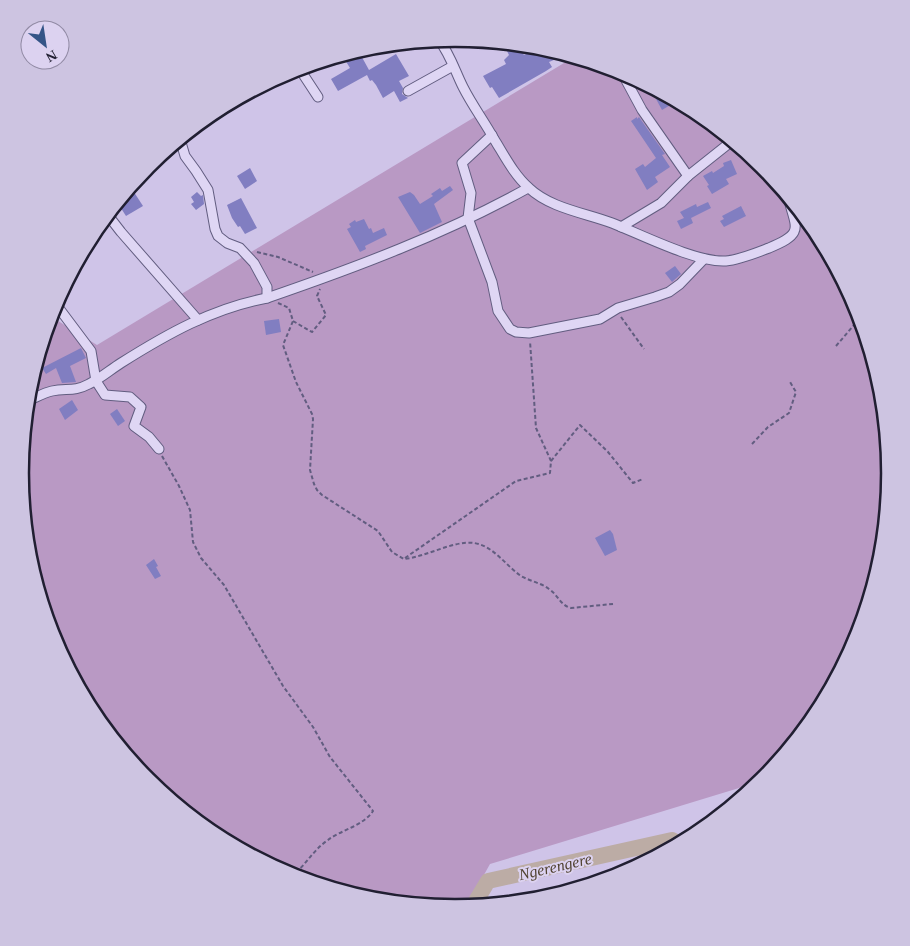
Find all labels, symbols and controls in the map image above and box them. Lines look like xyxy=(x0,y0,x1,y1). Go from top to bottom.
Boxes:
north arrow xyxy=(20,20,70,70)
text: N xyxy=(43,47,59,65)
water label: Ngerengere xyxy=(516,850,593,884)

